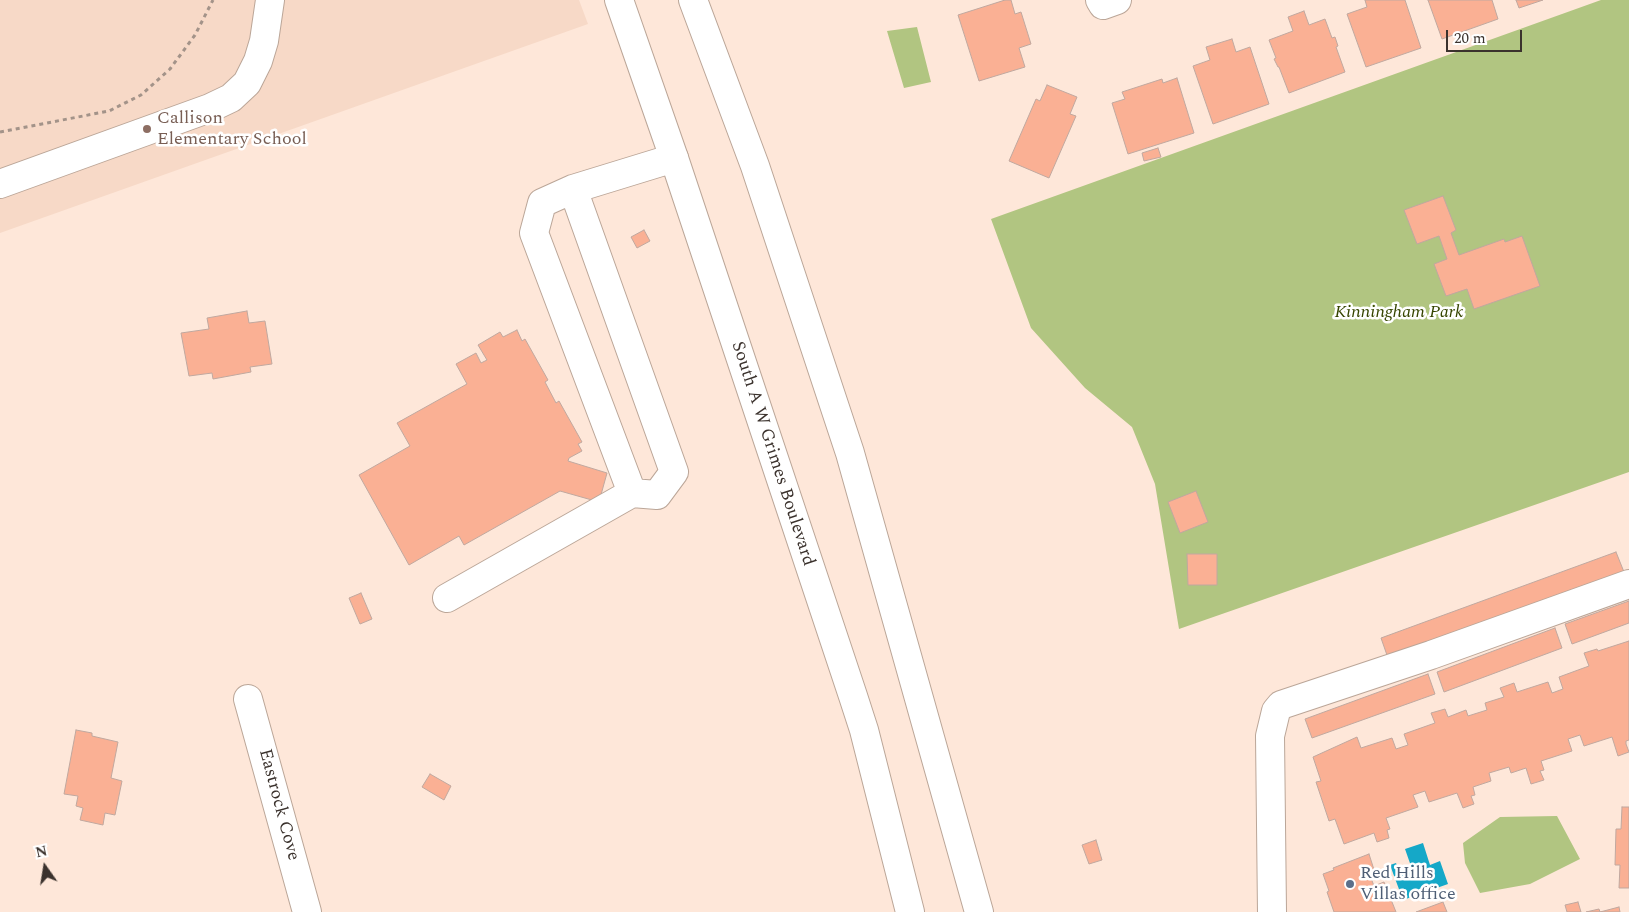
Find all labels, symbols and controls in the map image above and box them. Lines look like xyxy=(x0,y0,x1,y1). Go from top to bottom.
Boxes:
scale bar xyxy=(1449,20,1525,52)
text: 20 m xyxy=(1454,27,1486,50)
place label: Callison Elementary School xyxy=(157,108,307,150)
marker: Callison Elementary School xyxy=(141,123,153,135)
park label: Kinningham Park xyxy=(1335,302,1463,324)
street label: South A W Grimes Boulevard xyxy=(725,339,819,569)
street label: Eastrock Cove xyxy=(253,747,303,863)
text: N xyxy=(34,840,49,863)
north arrow xyxy=(20,842,70,892)
place label: Red Hills Villas office xyxy=(1360,863,1456,906)
marker: Red Hills Villas office xyxy=(1344,878,1356,890)

